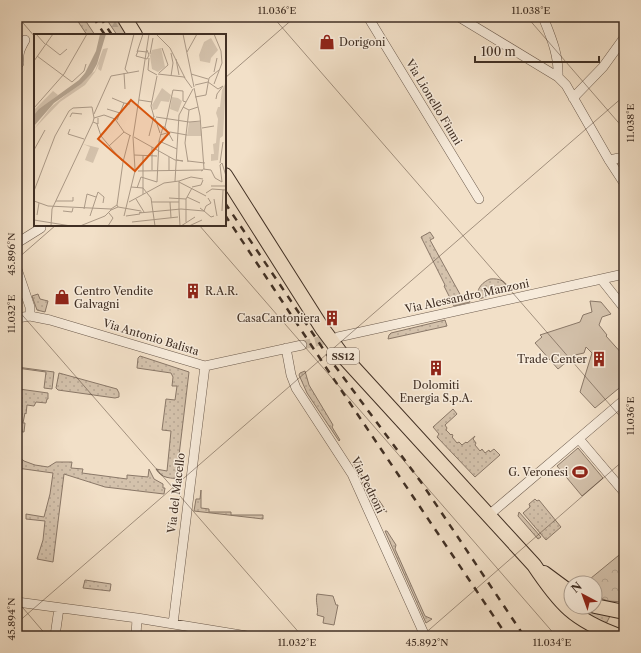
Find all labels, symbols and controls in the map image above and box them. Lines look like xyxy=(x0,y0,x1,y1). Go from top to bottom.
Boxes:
text: 11.036°E xyxy=(258,4,296,17)
text: 11.038°E xyxy=(512,4,551,17)
shop icon: Dorigoni xyxy=(318,33,336,51)
inset map xyxy=(34,34,226,226)
place label: Dorigoni xyxy=(339,35,386,49)
scale bar xyxy=(475,38,599,64)
text: 100 m xyxy=(481,44,516,59)
street label: Via Lionello Fiumi xyxy=(402,56,465,148)
text: 11.038°E xyxy=(624,103,637,142)
text: 45.896°N xyxy=(5,233,18,275)
street label: Via Alessandro Manzoni xyxy=(403,276,531,316)
building icon: R.A.R. xyxy=(184,282,202,300)
place label: Centro Vendite Galvagni xyxy=(74,284,153,311)
place label: R.A.R. xyxy=(205,284,238,298)
shop icon: Centro Vendite Galvagni xyxy=(53,288,71,306)
text: 11.032°E xyxy=(5,295,18,333)
building icon: CasaCantoniera xyxy=(323,309,341,327)
place label: CasaCantoniera xyxy=(237,311,320,325)
street label: Via Antonio Balista xyxy=(100,315,201,358)
road number: SS12 xyxy=(327,348,359,364)
building icon: Trade Center xyxy=(590,350,608,368)
place label: Trade Center xyxy=(517,352,587,366)
building icon: Dolomiti Energia S.p.A. xyxy=(427,359,445,377)
place label: Dolomiti Energia S.p.A. xyxy=(399,378,473,405)
text: 11.036°E xyxy=(624,397,637,435)
street label: Via del Macello xyxy=(164,452,188,535)
street label: Via Pedroni xyxy=(348,454,388,516)
sports icon: G. Veronesi xyxy=(571,463,589,481)
place label: G. Veronesi xyxy=(508,465,569,479)
north arrow xyxy=(563,575,603,615)
text: N xyxy=(568,579,585,596)
text: 45.894°N xyxy=(5,598,18,640)
text: 11.032°E xyxy=(278,636,316,649)
text: 45.892°N xyxy=(406,636,448,649)
text: 11.034°E xyxy=(533,636,571,649)

